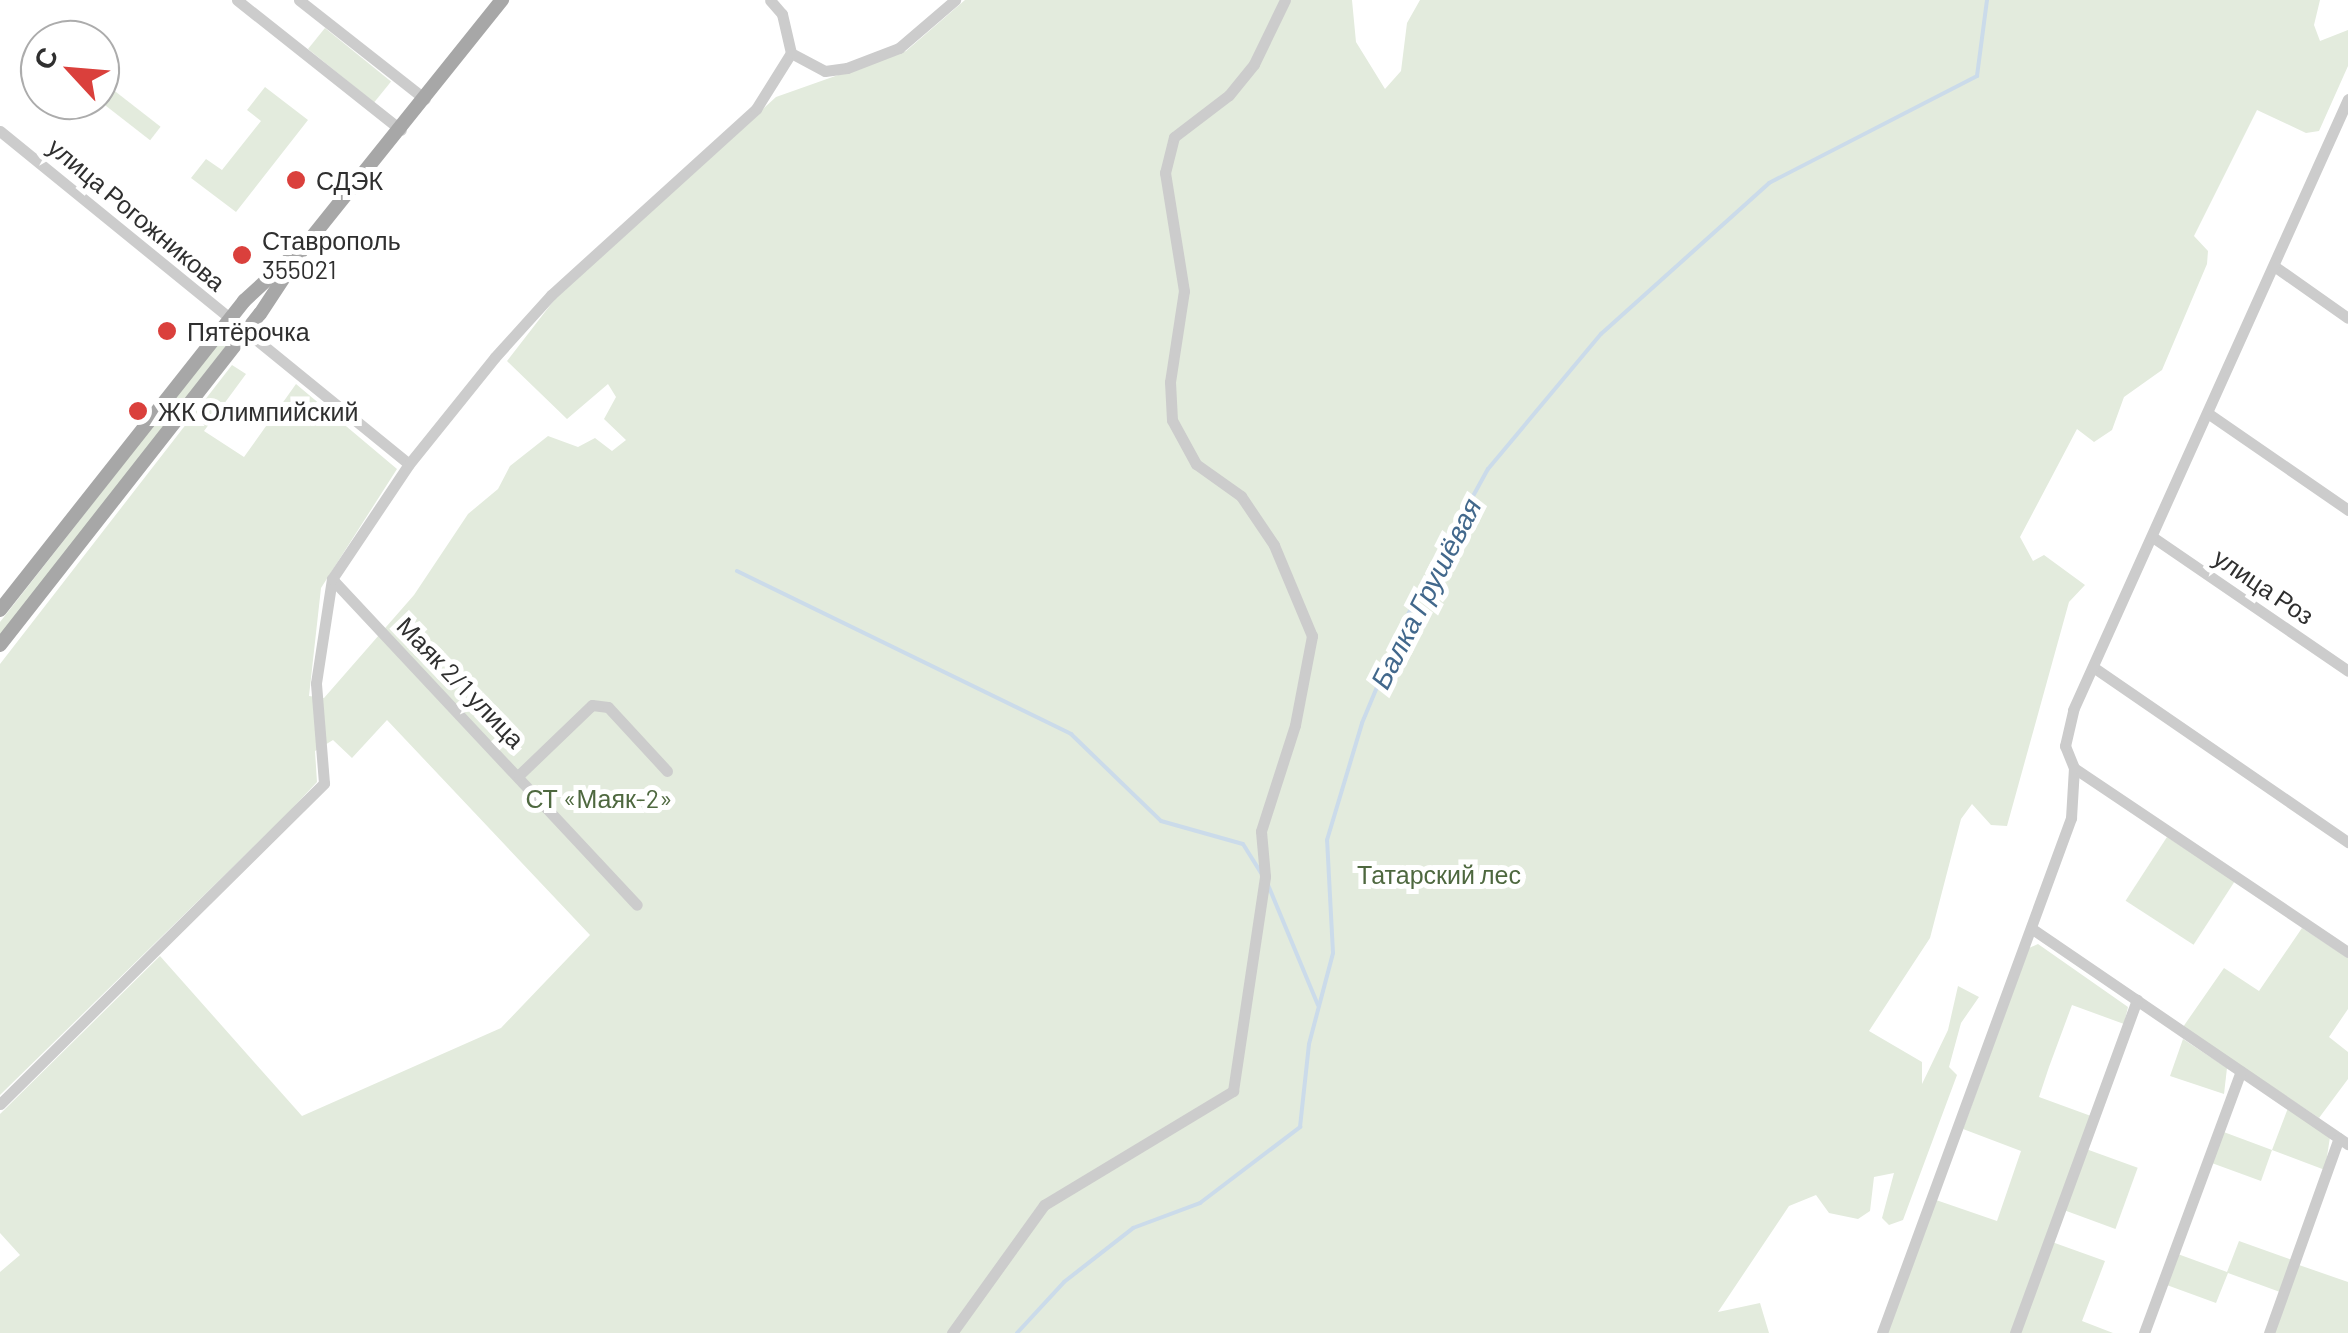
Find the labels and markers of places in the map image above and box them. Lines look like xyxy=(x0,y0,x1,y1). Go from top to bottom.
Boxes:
place label: СДЭК xyxy=(316,165,383,195)
marker: СДЭК xyxy=(285,169,307,191)
place label: Ставрополь 355021 xyxy=(262,226,401,285)
marker: Ставрополь 355021 xyxy=(231,244,253,266)
place label: Пятёрочка xyxy=(187,316,310,346)
marker: Пятёрочка xyxy=(156,320,178,342)
place label: ЖК Олимпийский xyxy=(158,396,358,426)
marker: ЖК Олимпийский xyxy=(127,400,149,422)

